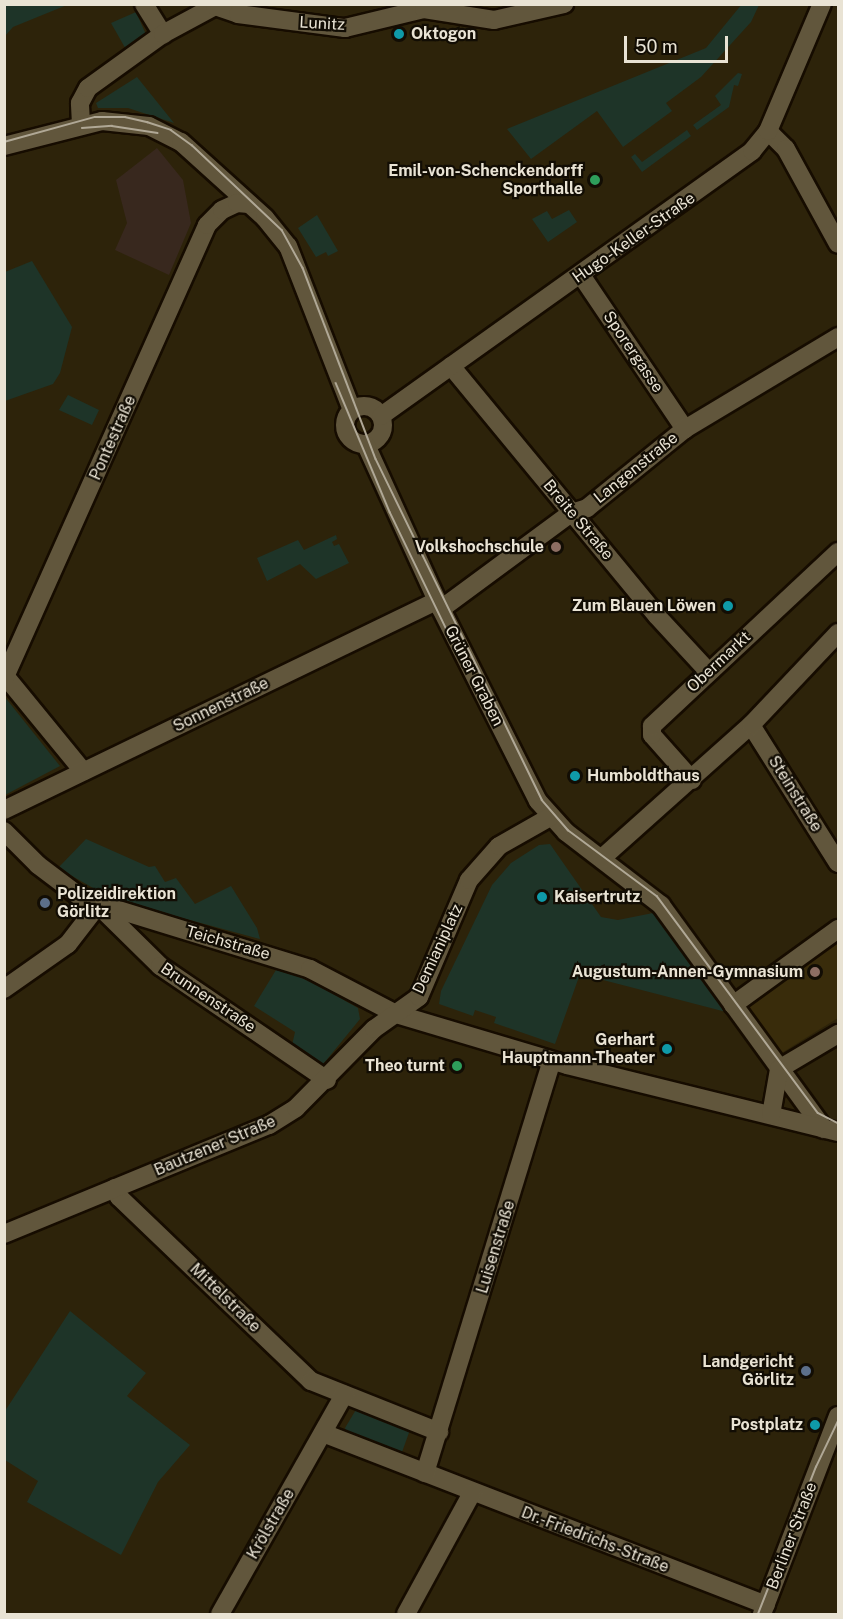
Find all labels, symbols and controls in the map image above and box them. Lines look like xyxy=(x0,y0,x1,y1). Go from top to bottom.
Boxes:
street label: Lunitz xyxy=(299,13,345,35)
place label: Oktogon xyxy=(411,24,476,44)
scale bar xyxy=(627,24,730,62)
marker: Oktogon xyxy=(392,27,406,41)
text: 50 m xyxy=(635,36,678,57)
place label: Emil-von-Schenckendorff Sporthalle xyxy=(388,161,583,199)
marker: Emil-von-Schenckendorff Sporthalle xyxy=(588,173,602,187)
street label: Hugo-Keller-Straße xyxy=(569,188,699,288)
street label: Sporergasse xyxy=(599,308,667,396)
street label: Pontestraße xyxy=(86,393,140,483)
street label: Langenstraße xyxy=(590,428,682,508)
street label: Breite Straße xyxy=(539,476,617,564)
place label: Volkshochschule xyxy=(415,537,544,557)
marker: Volkshochschule xyxy=(549,540,563,554)
place label: Zum Blauen Löwen xyxy=(572,596,716,616)
marker: Zum Blauen Löwen xyxy=(721,599,735,613)
street label: Grüner Graben xyxy=(440,623,508,729)
street label: Obermarkt xyxy=(683,628,755,696)
street label: Sonnenstraße xyxy=(170,674,272,736)
street label: Steinstraße xyxy=(764,752,826,836)
place label: Humboldthaus xyxy=(587,766,700,786)
marker: Humboldthaus xyxy=(568,769,582,783)
place label: Polizeidirektion Görlitz xyxy=(57,884,176,922)
place label: Kaisertrutz xyxy=(554,887,640,907)
marker: Kaisertrutz xyxy=(535,890,549,904)
marker: Polizeidirektion Görlitz xyxy=(38,896,52,910)
street label: Demianiplatz xyxy=(409,901,467,997)
street label: Teichstraße xyxy=(184,922,272,964)
street label: Brunnenstraße xyxy=(157,959,259,1037)
place label: Augustum-Annen-Gymnasium xyxy=(572,962,803,982)
marker: Augustum-Annen-Gymnasium xyxy=(808,965,822,979)
place label: Gerhart Hauptmann-Theater xyxy=(502,1030,655,1068)
marker: Gerhart Hauptmann-Theater xyxy=(660,1042,674,1056)
place label: Theo turnt xyxy=(365,1056,445,1076)
marker: Theo turnt xyxy=(450,1059,464,1073)
street label: Bautzener Straße xyxy=(151,1112,279,1180)
street label: Luisenstraße xyxy=(473,1198,519,1296)
street label: Mittelstraße xyxy=(186,1260,264,1336)
place label: Landgericht Görlitz xyxy=(702,1352,794,1390)
marker: Landgericht Görlitz xyxy=(799,1364,813,1378)
place label: Postplatz xyxy=(730,1415,803,1435)
marker: Postplatz xyxy=(808,1418,822,1432)
street label: Berliner Straße xyxy=(763,1480,821,1592)
street label: Krölstraße xyxy=(243,1485,299,1563)
street label: Dr.-Friedrichs-Straße xyxy=(518,1503,672,1577)

